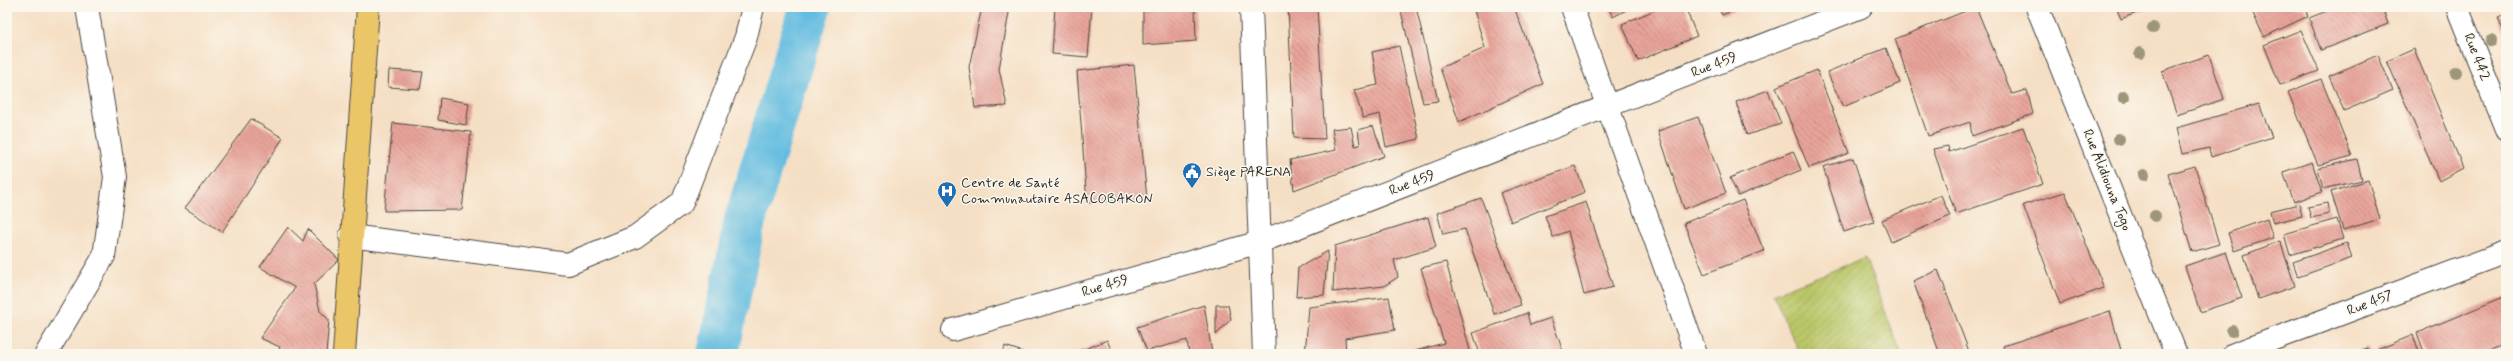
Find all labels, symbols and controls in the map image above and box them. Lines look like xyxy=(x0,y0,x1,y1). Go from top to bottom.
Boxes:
street label: Rue 442 xyxy=(2459,31,2495,83)
street label: Rue 459 xyxy=(1689,48,1739,82)
street label: Rue Alidiouna Togo xyxy=(2078,127,2136,234)
public building icon: Siège PARENA xyxy=(1181,161,1203,189)
place label: Siège PARENA xyxy=(1206,163,1291,181)
street label: Rue 459 xyxy=(1387,166,1437,200)
place label: Centre de Santé Communautaire ASACOBAKON xyxy=(961,174,1153,208)
hospital icon: Centre de Santé Communautaire ASACOBAKON xyxy=(936,180,958,208)
street label: Rue 459 xyxy=(1080,271,1130,301)
street label: Rue 457 xyxy=(2344,286,2396,320)

